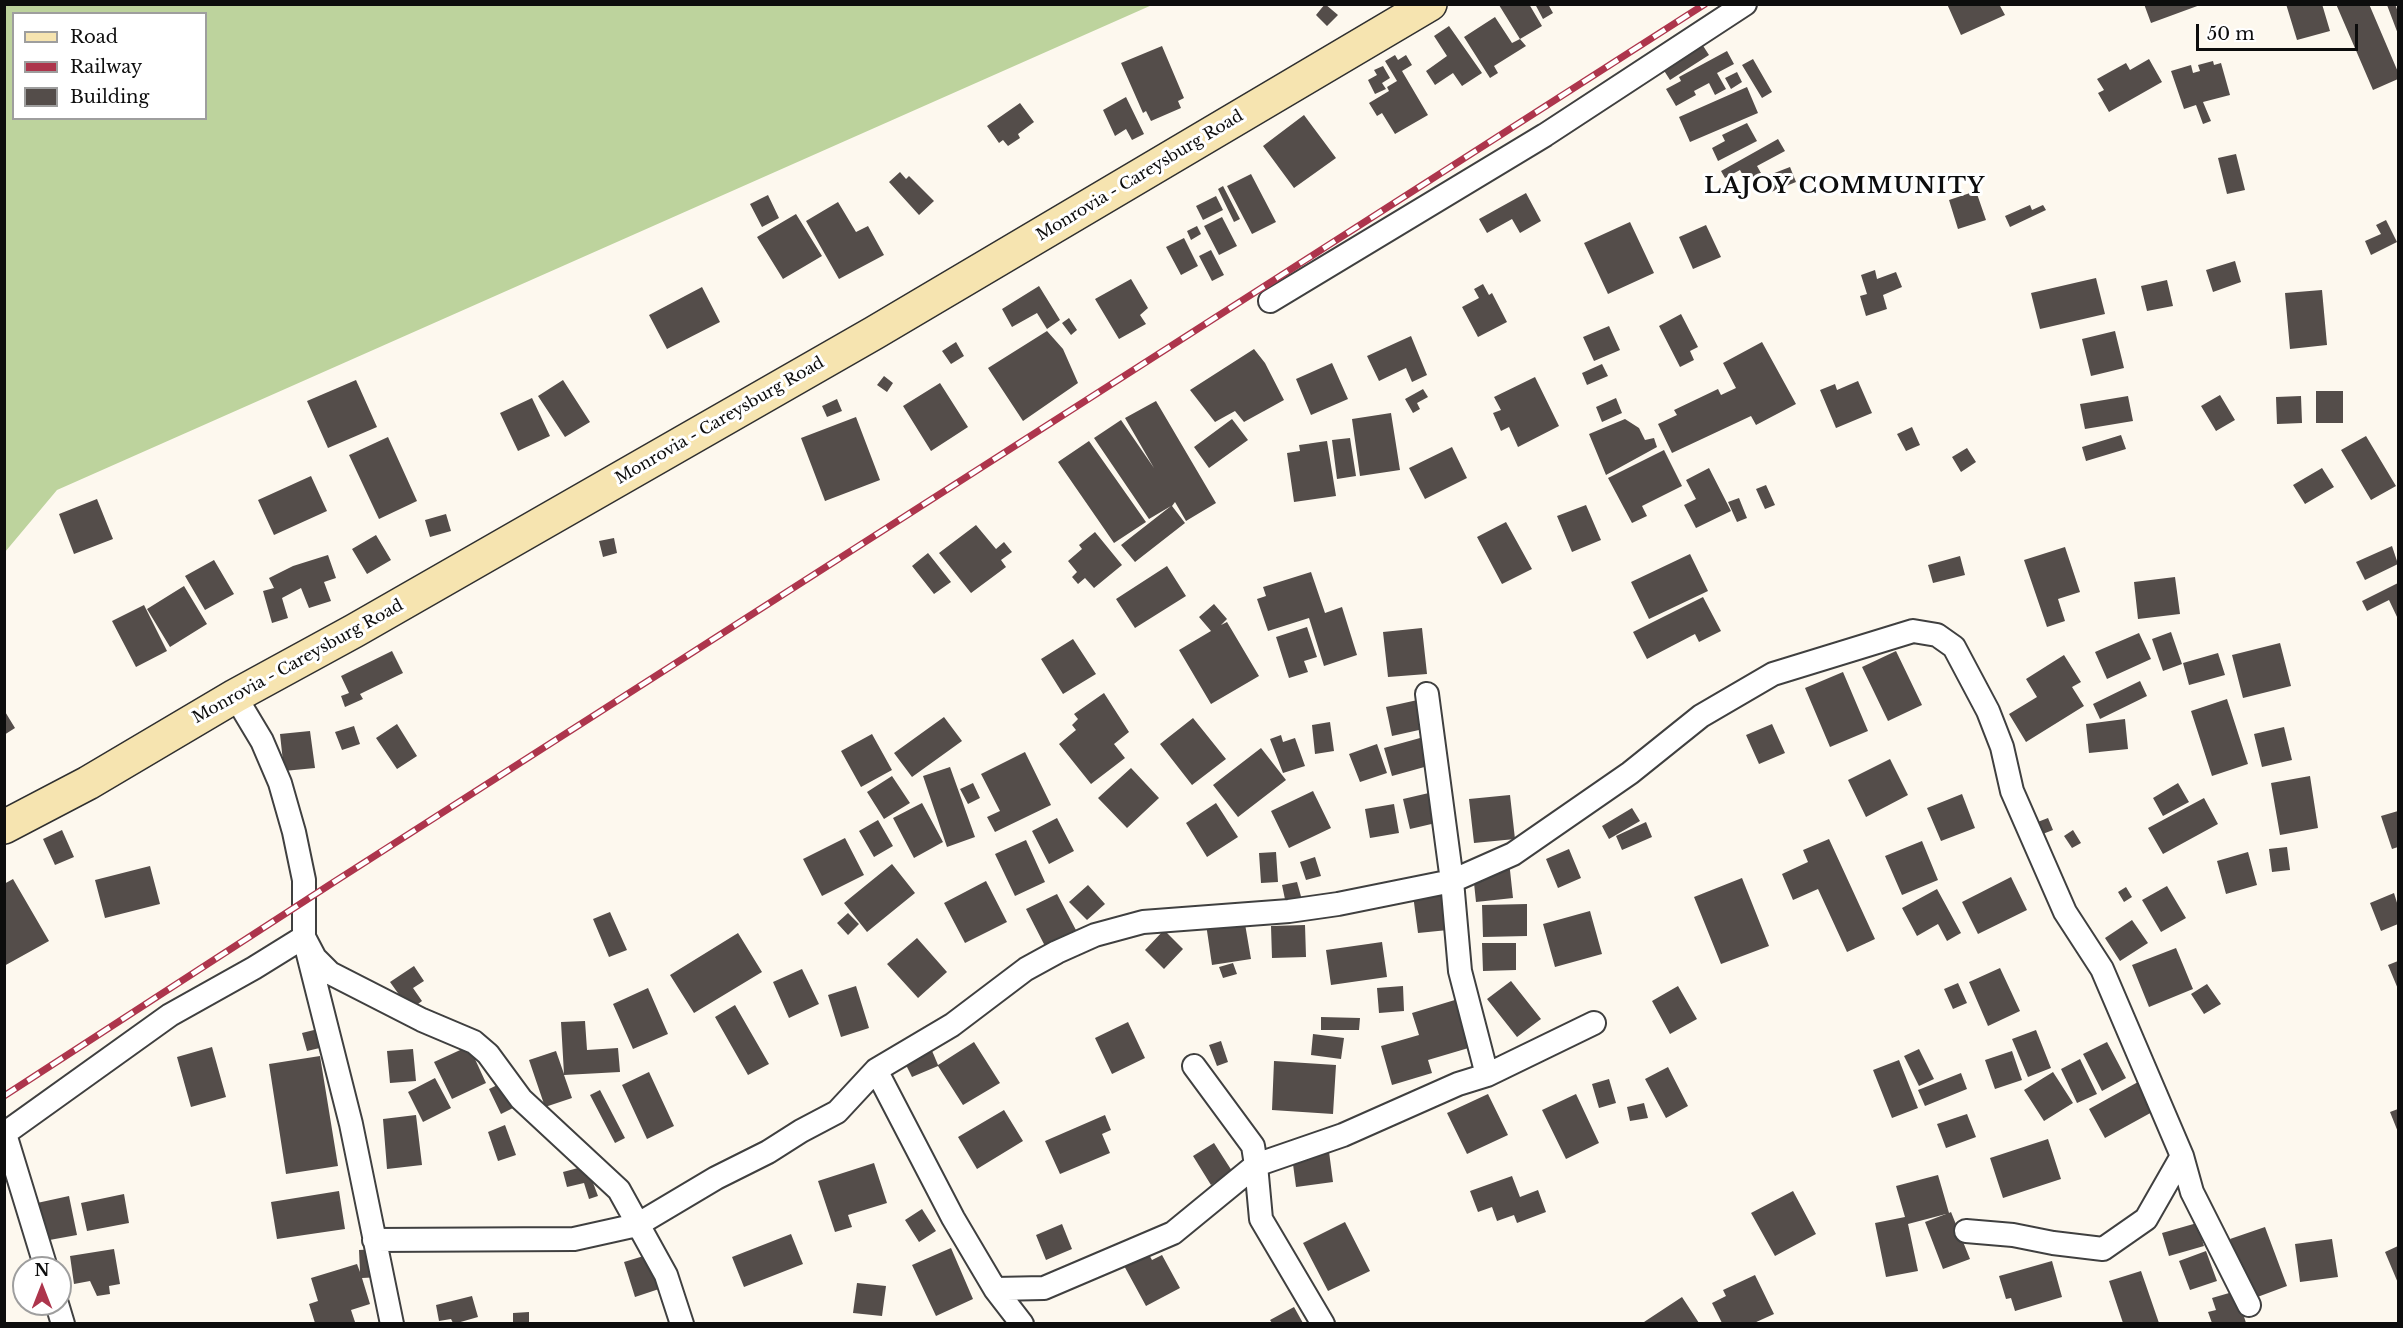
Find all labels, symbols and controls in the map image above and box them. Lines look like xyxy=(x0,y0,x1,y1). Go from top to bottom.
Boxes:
legend xyxy=(12,12,207,120)
scale bar xyxy=(2199,12,2361,50)
text: 50 m xyxy=(2207,23,2255,45)
text: Road xyxy=(70,26,118,48)
text: Railway xyxy=(70,56,142,78)
text: Building xyxy=(70,86,149,108)
street label: Monrovia - Careysburg Road xyxy=(1033,107,1247,245)
district label: LAJOY COMMUNITY xyxy=(1704,174,1986,200)
street label: Monrovia - Careysburg Road xyxy=(612,353,828,489)
street label: Monrovia - Careysburg Road xyxy=(189,596,407,728)
north arrow xyxy=(12,1256,72,1316)
text: N xyxy=(34,1260,50,1280)

